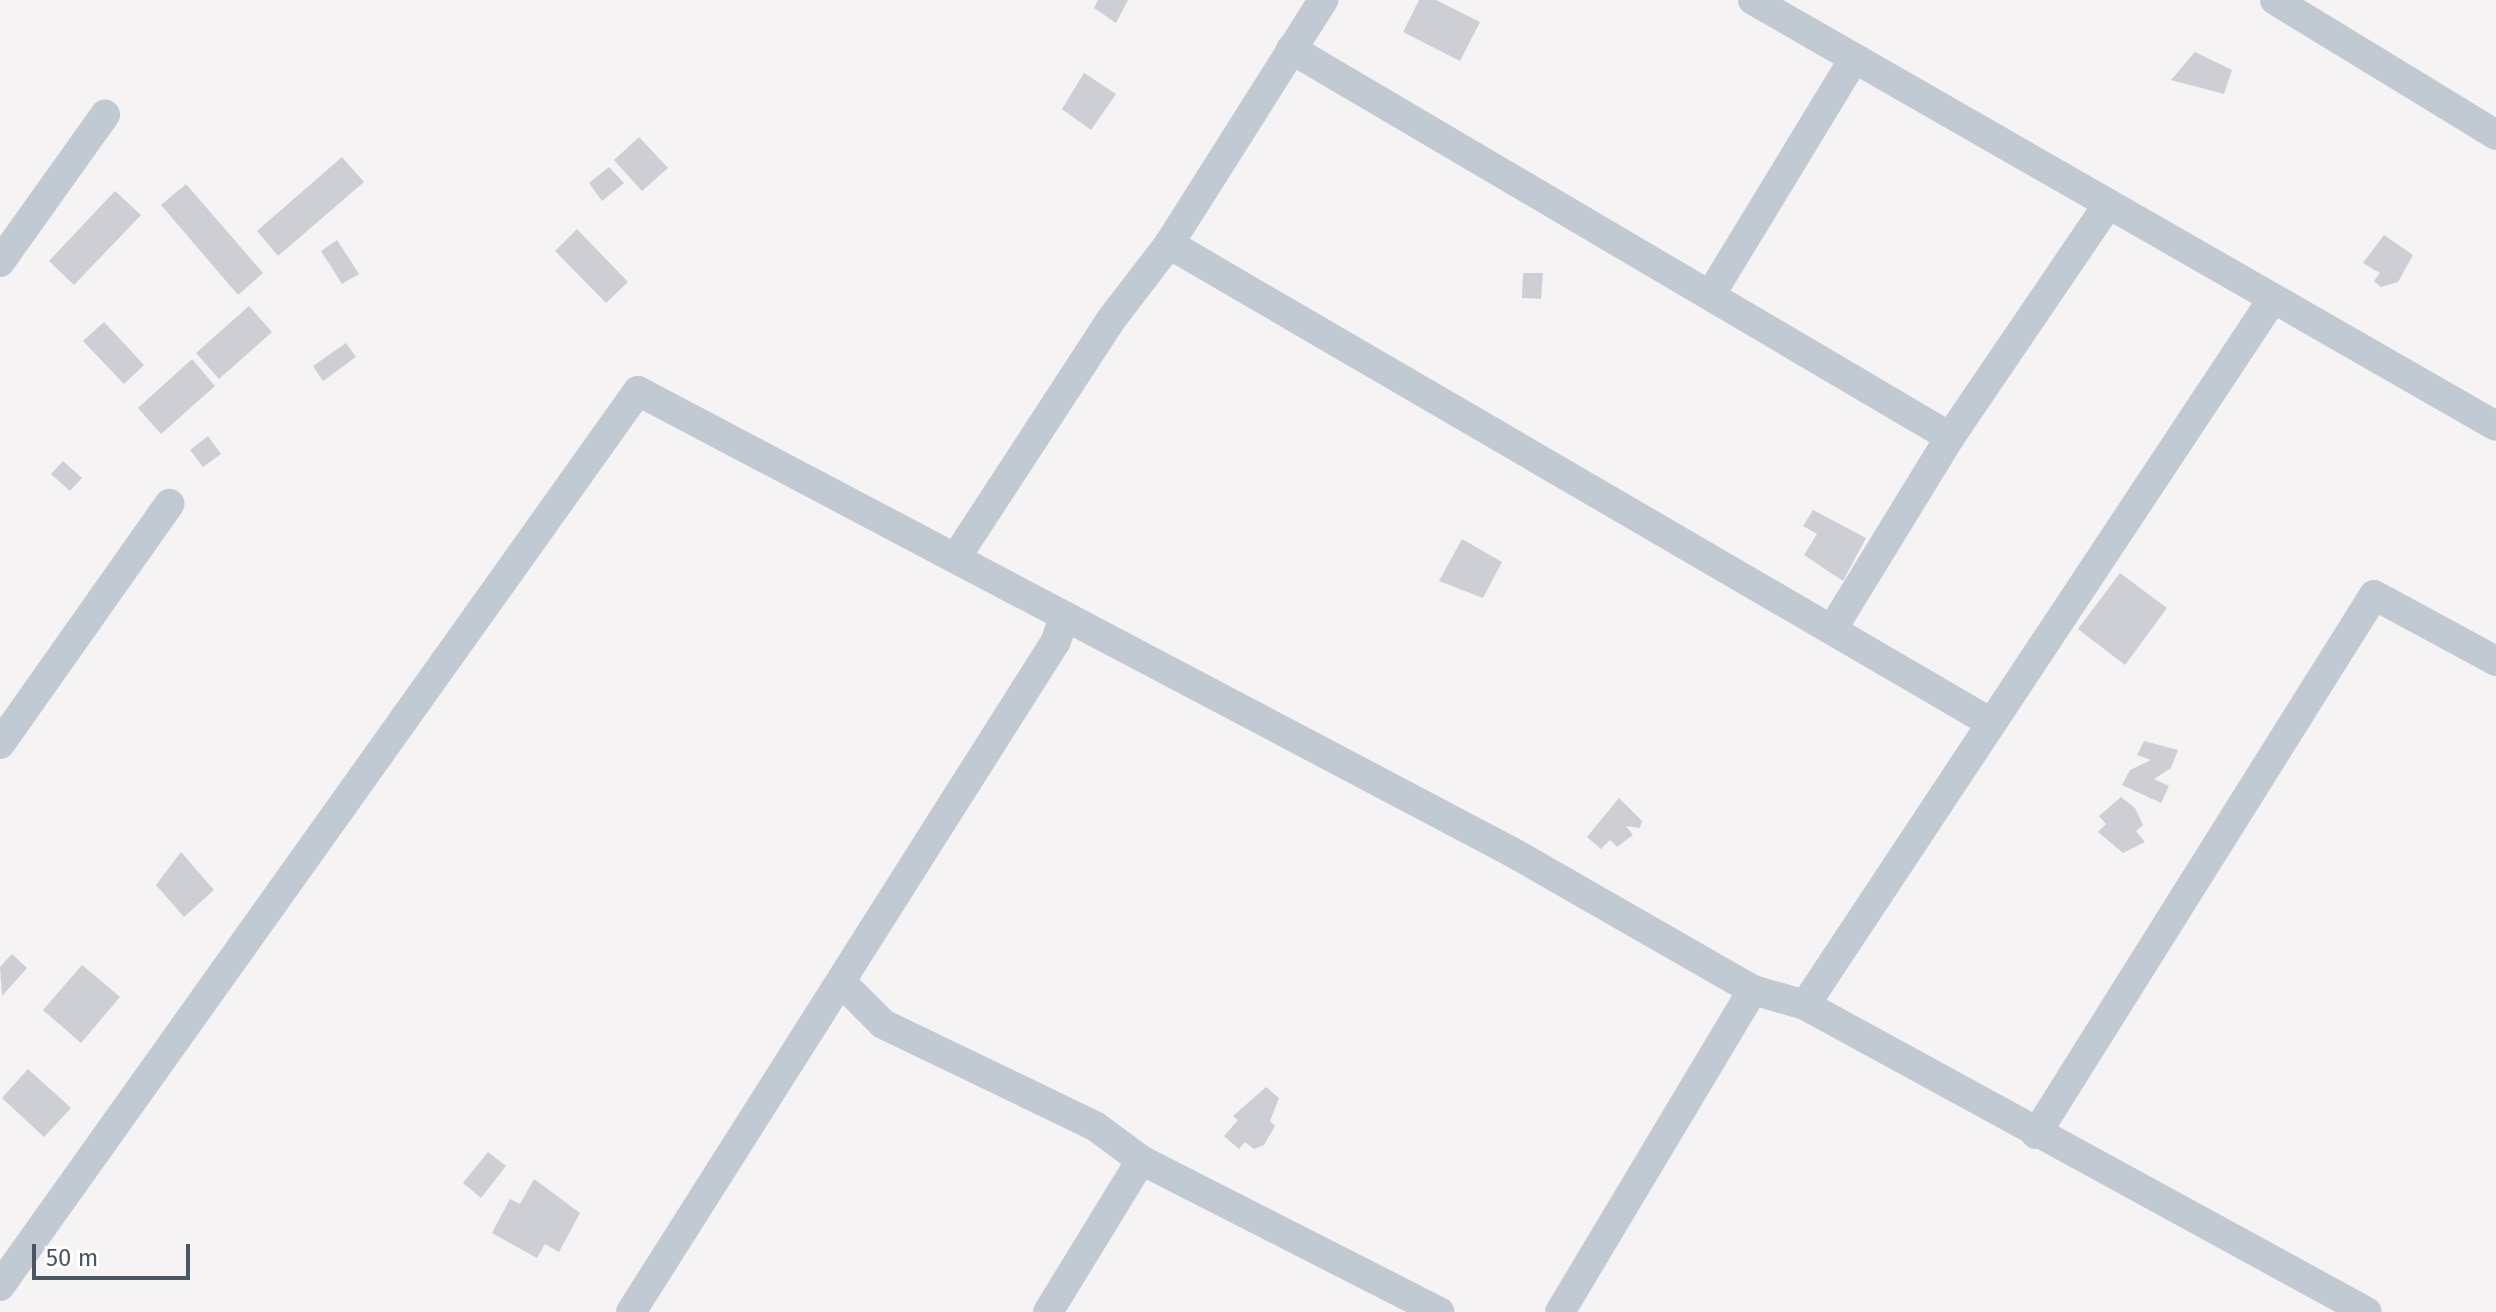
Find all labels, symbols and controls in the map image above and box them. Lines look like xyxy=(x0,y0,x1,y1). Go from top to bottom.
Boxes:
scale bar xyxy=(36,1228,194,1278)
text: 50 m xyxy=(46,1244,98,1272)

